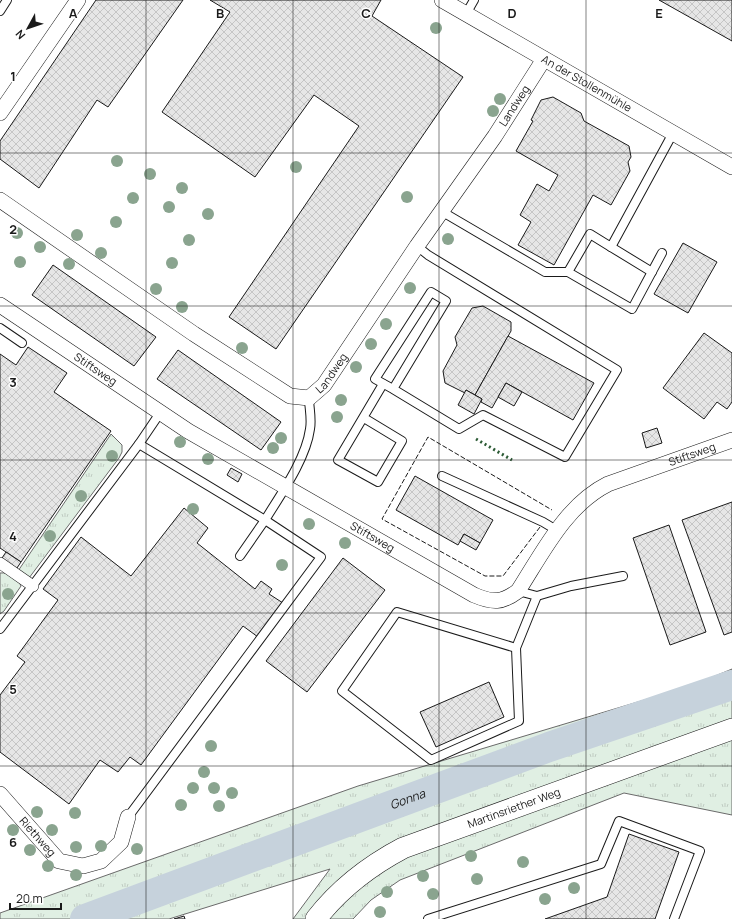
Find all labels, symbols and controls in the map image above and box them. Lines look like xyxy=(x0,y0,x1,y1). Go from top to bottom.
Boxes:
text: A xyxy=(69,4,78,22)
text: B xyxy=(216,4,224,22)
text: C xyxy=(361,4,371,22)
text: D xyxy=(507,4,517,22)
text: E xyxy=(655,4,663,22)
north arrow xyxy=(8,8,48,48)
text: N xyxy=(12,27,28,43)
street label: An der Stollenmühle xyxy=(539,51,635,115)
text: 1 xyxy=(10,67,16,85)
street label: Landweg xyxy=(495,82,533,129)
text: 2 xyxy=(9,220,17,238)
street label: Stiftsweg xyxy=(71,349,120,388)
street label: Landweg xyxy=(312,350,350,396)
text: 3 xyxy=(9,373,17,391)
street label: Stiftsweg xyxy=(666,438,717,469)
street label: Stiftsweg xyxy=(348,518,398,555)
text: 4 xyxy=(9,527,17,545)
text: 5 xyxy=(9,680,17,698)
water label: Gonna xyxy=(387,784,429,813)
street label: Martinsriether Weg xyxy=(465,784,562,831)
street label: Riethweg xyxy=(17,813,60,859)
text: 6 xyxy=(9,833,17,851)
scale bar xyxy=(10,885,61,911)
text: 20 m xyxy=(16,890,43,907)

